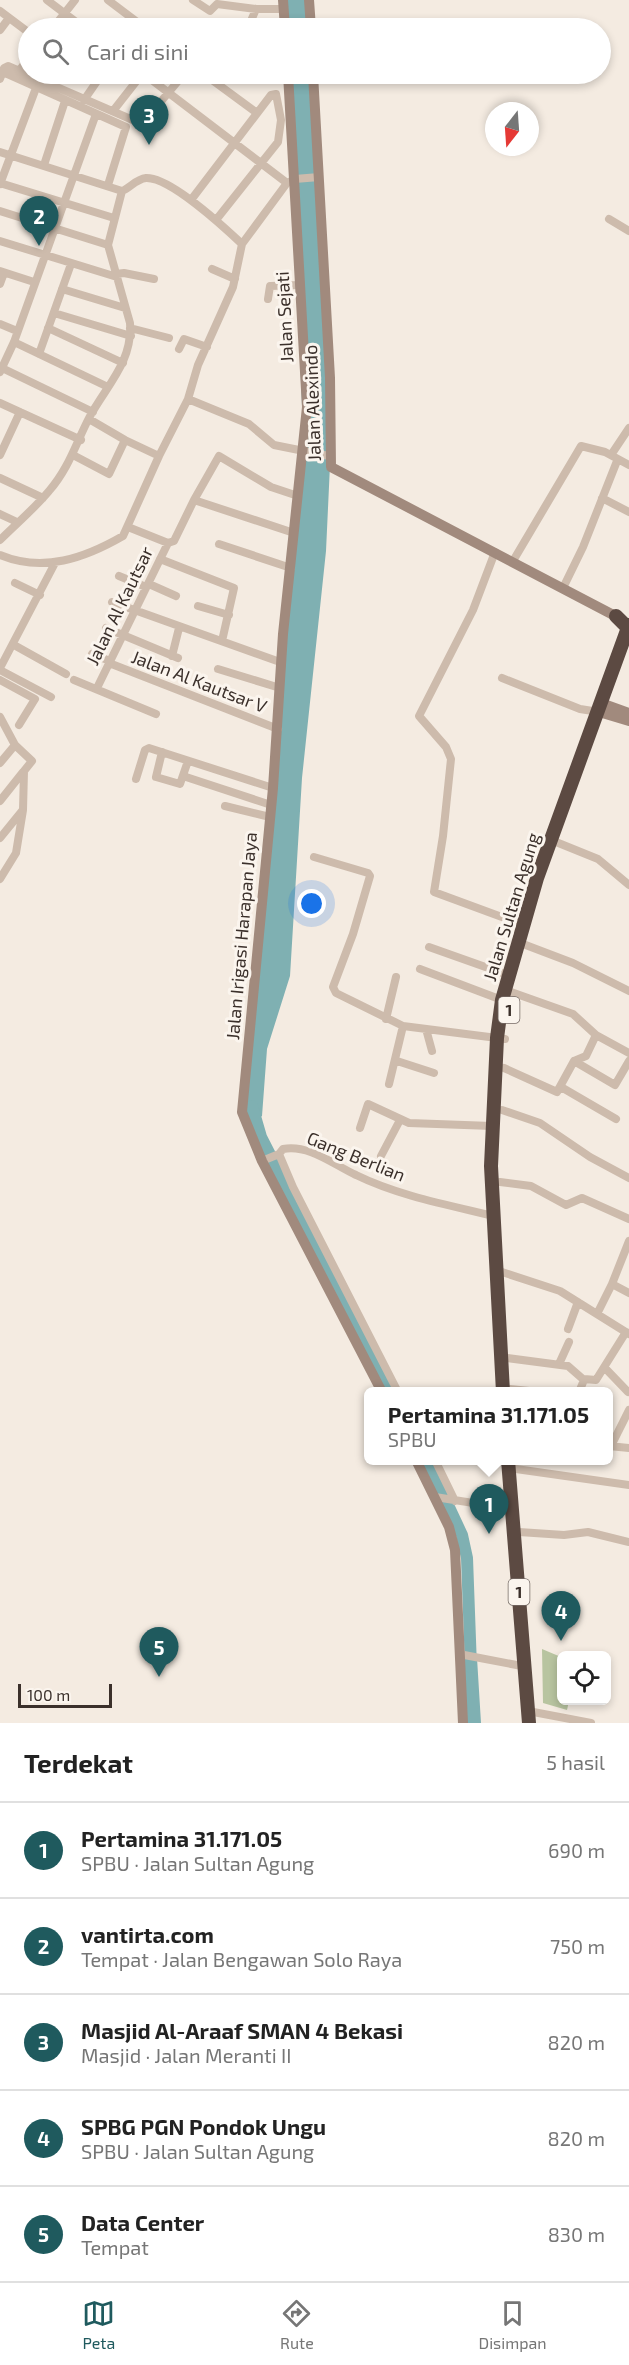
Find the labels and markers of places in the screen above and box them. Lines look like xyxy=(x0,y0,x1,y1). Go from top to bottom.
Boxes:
pin: 3 xyxy=(130,96,168,145)
pin: 2 xyxy=(20,196,58,246)
pin: 1 xyxy=(470,1484,508,1534)
pin: 4 xyxy=(542,1592,580,1641)
pin: 5 xyxy=(140,1628,178,1677)

